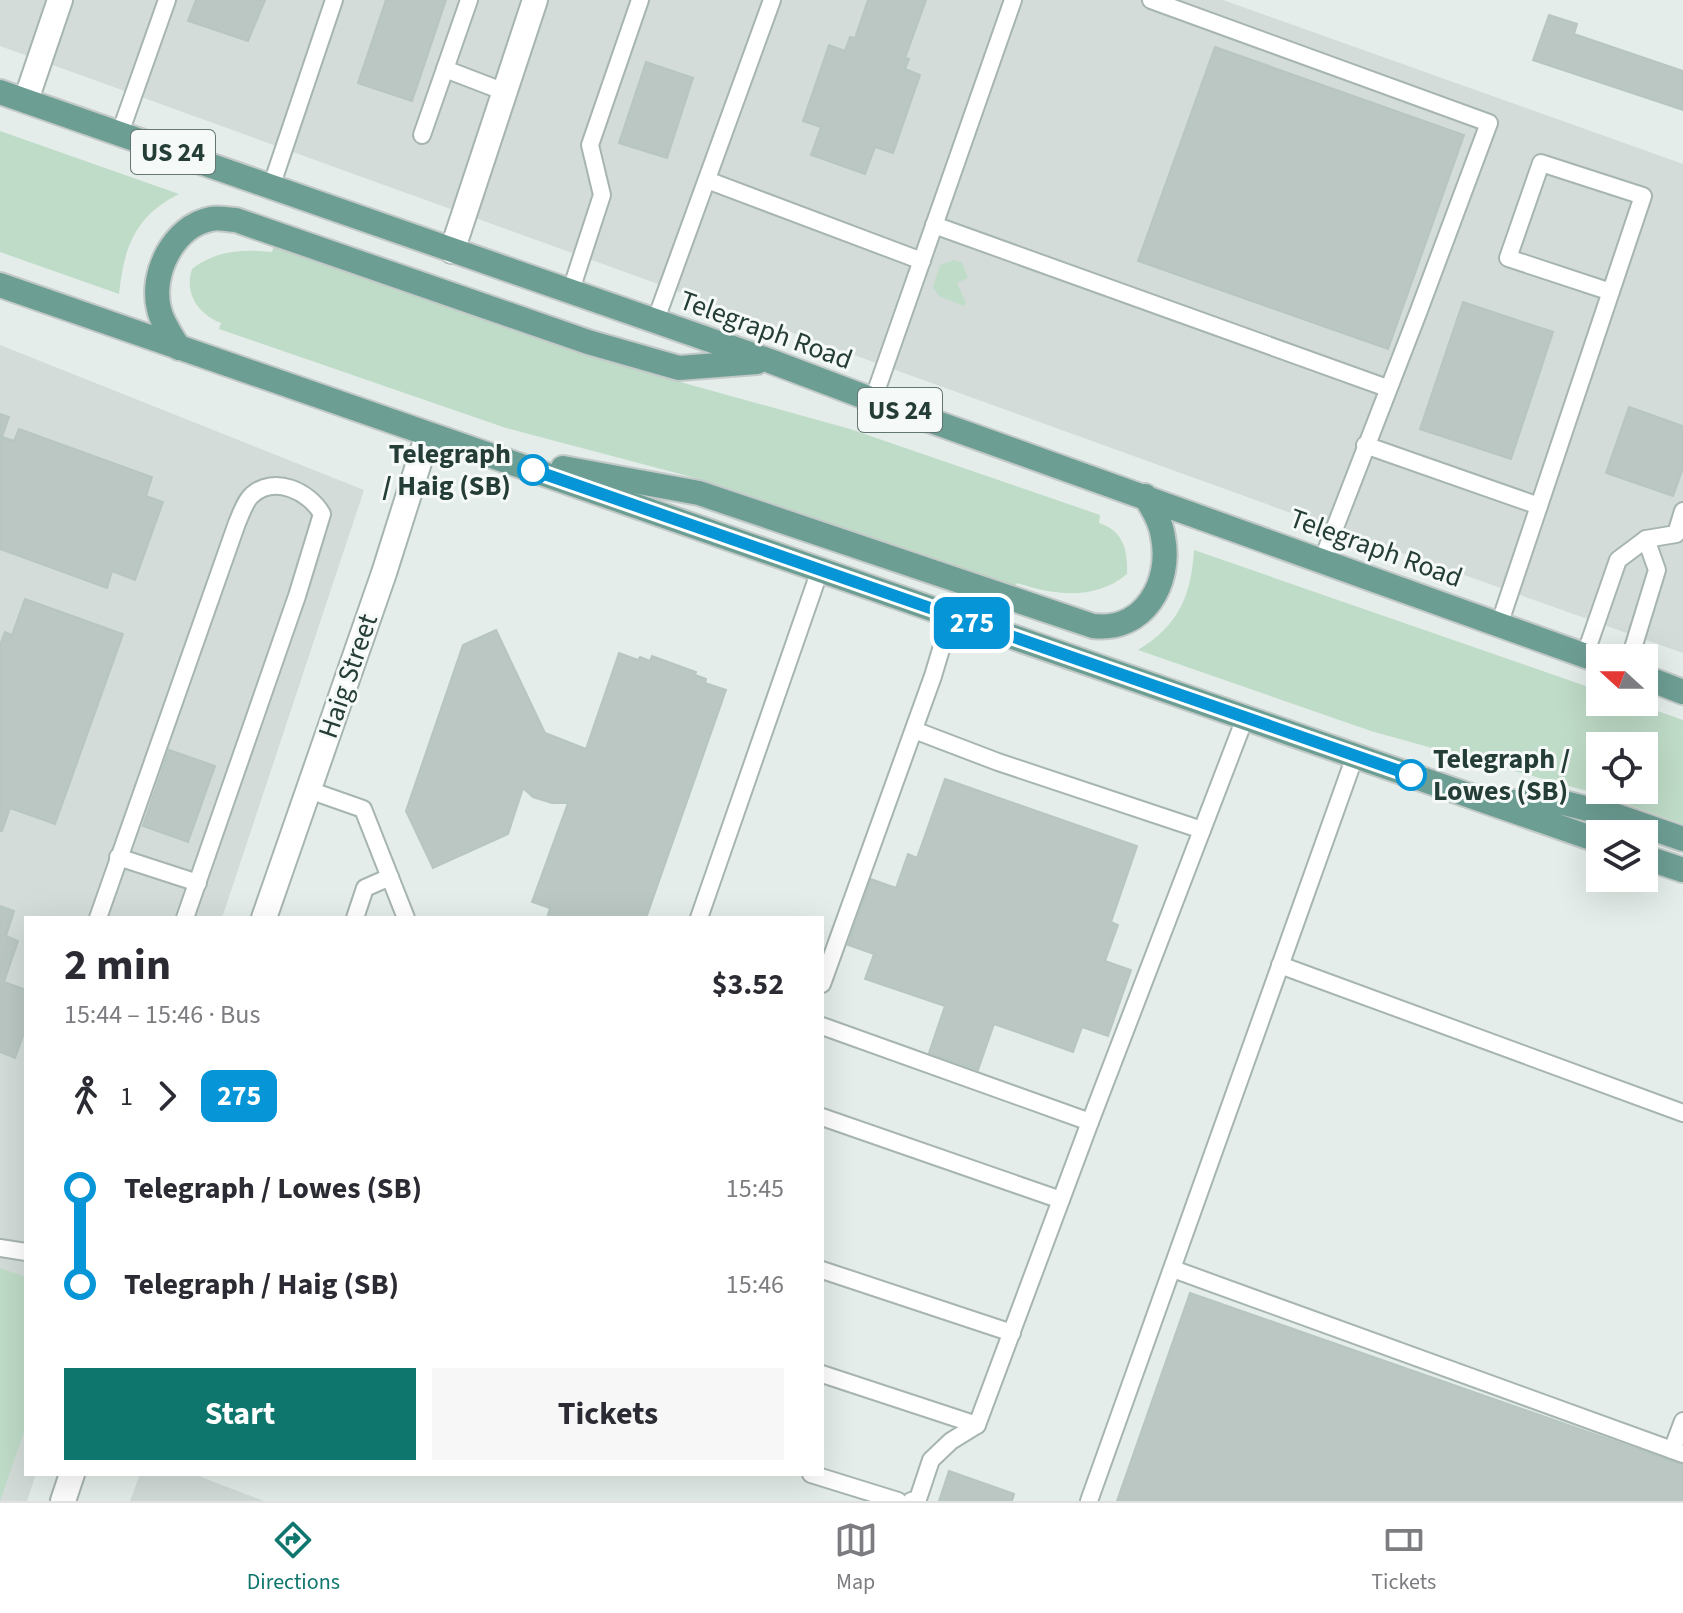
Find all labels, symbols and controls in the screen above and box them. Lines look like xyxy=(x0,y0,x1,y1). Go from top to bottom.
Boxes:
road number: US 24 xyxy=(131,130,215,174)
street label: Telegraph Road xyxy=(674,280,858,380)
road number: US 24 xyxy=(858,388,942,432)
place label: Telegraph / Haig (SB) xyxy=(382,434,511,506)
marker: Telegraph / Haig (SB) xyxy=(518,455,548,485)
street label: Telegraph Road xyxy=(1284,498,1468,598)
line badge: 275 xyxy=(926,597,1018,649)
text: 275 xyxy=(950,603,994,643)
street label: Haig Street xyxy=(308,608,388,744)
north arrow xyxy=(1586,644,1658,716)
map controls xyxy=(1586,644,1658,892)
button: locate xyxy=(1586,732,1658,804)
place label: Telegraph / Lowes (SB) xyxy=(1433,739,1570,811)
marker: Telegraph / Lowes (SB) xyxy=(1396,760,1426,790)
button: layers xyxy=(1586,820,1658,892)
text: 2 min xyxy=(64,934,171,997)
text: $3.52 xyxy=(712,963,784,1006)
text: 15:44 – 15:46 · Bus xyxy=(64,996,260,1033)
icon: walk xyxy=(64,1074,108,1118)
icon: forward xyxy=(145,1074,189,1118)
text: 275 xyxy=(217,1076,261,1116)
text: 1 xyxy=(120,1078,133,1115)
text: Telegraph / Lowes (SB) xyxy=(124,1167,422,1210)
text: 15:45 xyxy=(726,1170,784,1207)
text: Telegraph / Haig (SB) xyxy=(124,1263,399,1306)
text: 15:46 xyxy=(726,1266,784,1303)
button: Start xyxy=(64,1368,416,1460)
button: Tickets xyxy=(432,1368,784,1460)
tab: Directions xyxy=(247,1518,340,1598)
tab: Map xyxy=(834,1518,878,1598)
tab: Tickets xyxy=(1371,1518,1436,1598)

